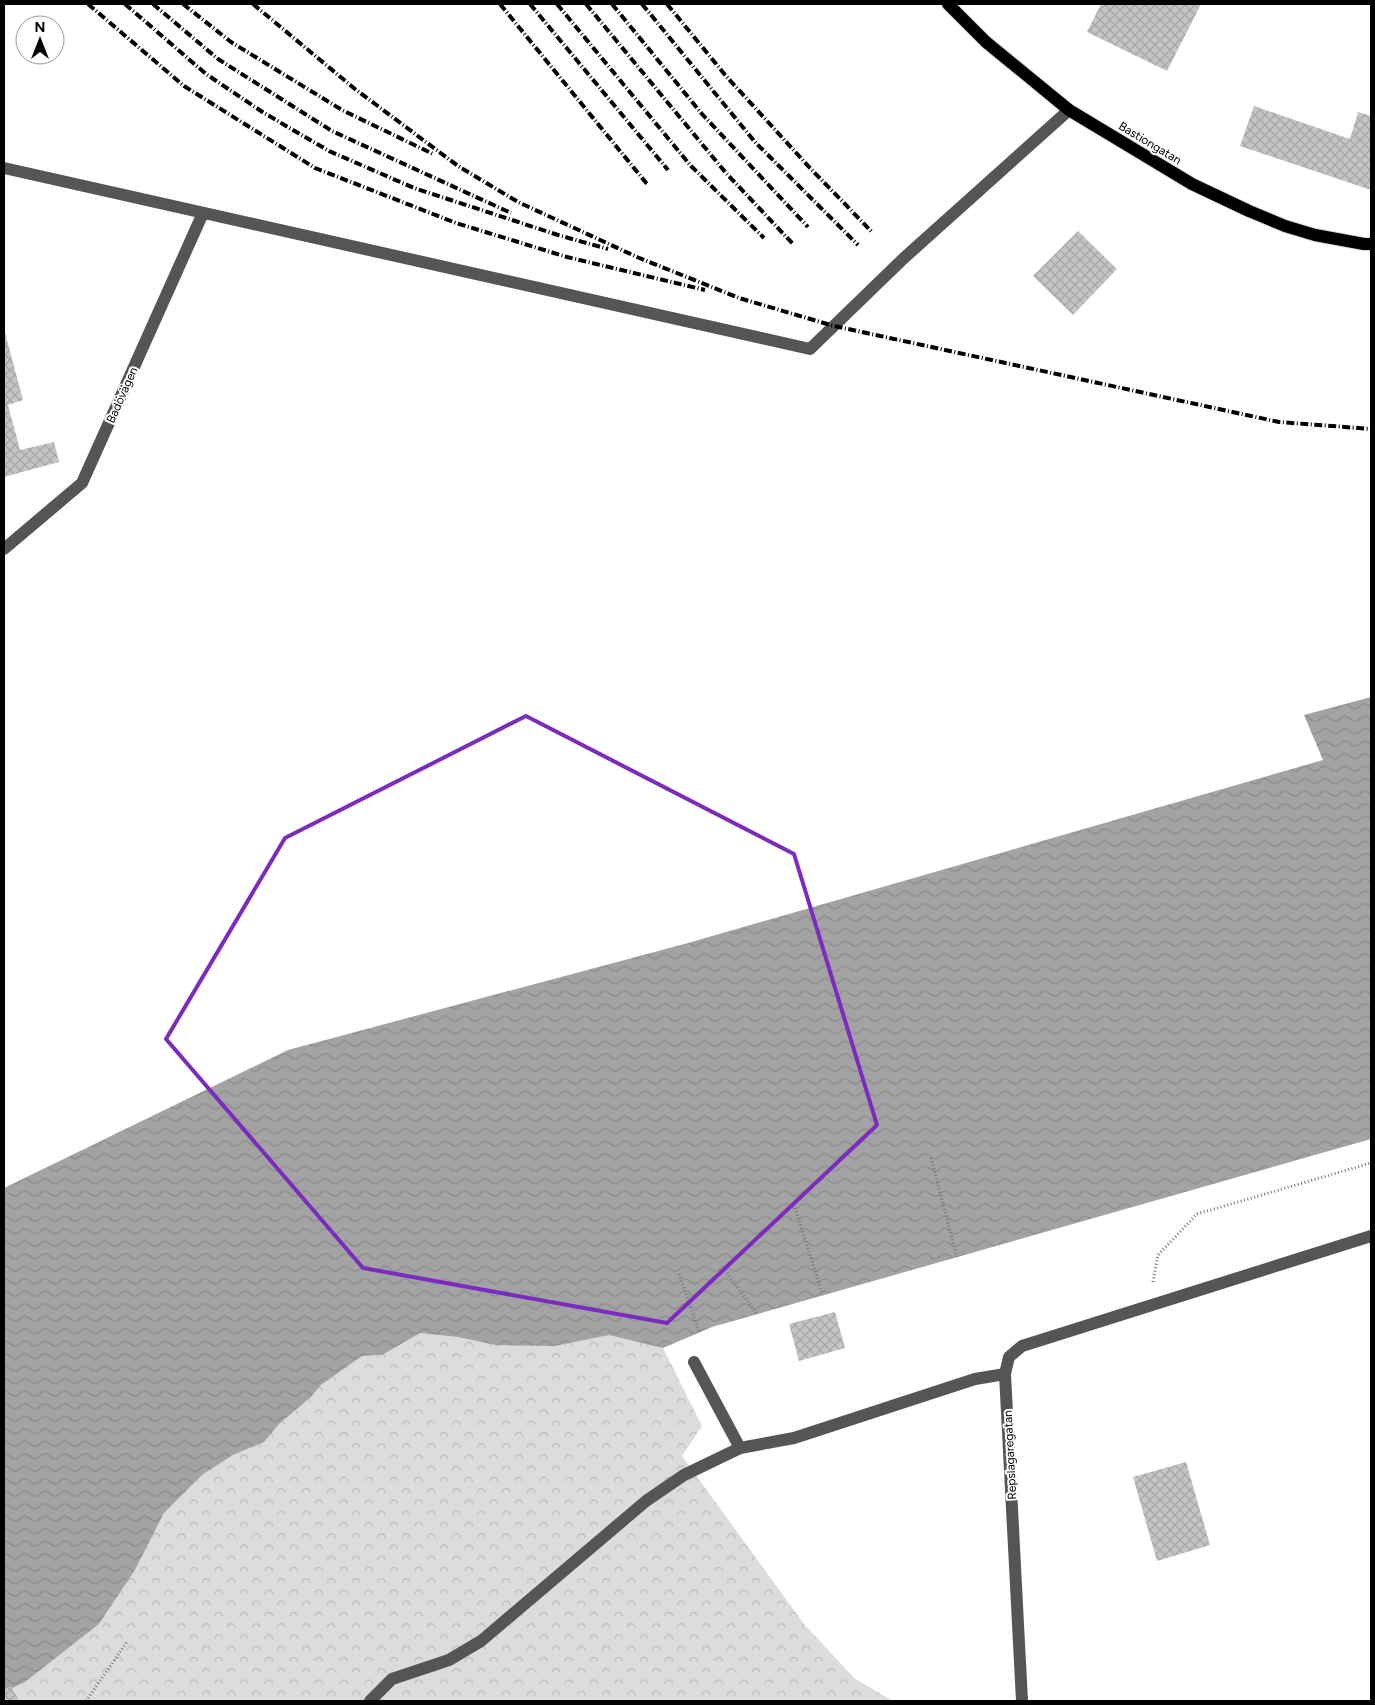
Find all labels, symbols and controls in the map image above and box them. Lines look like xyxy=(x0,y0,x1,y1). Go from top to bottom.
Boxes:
north arrow xyxy=(15,15,65,65)
text: N xyxy=(35,19,45,36)
street label: Bastiongatan xyxy=(1116,119,1184,167)
street label: Badövägen xyxy=(103,365,141,425)
street label: Repslagaregatan xyxy=(1001,1410,1019,1500)

